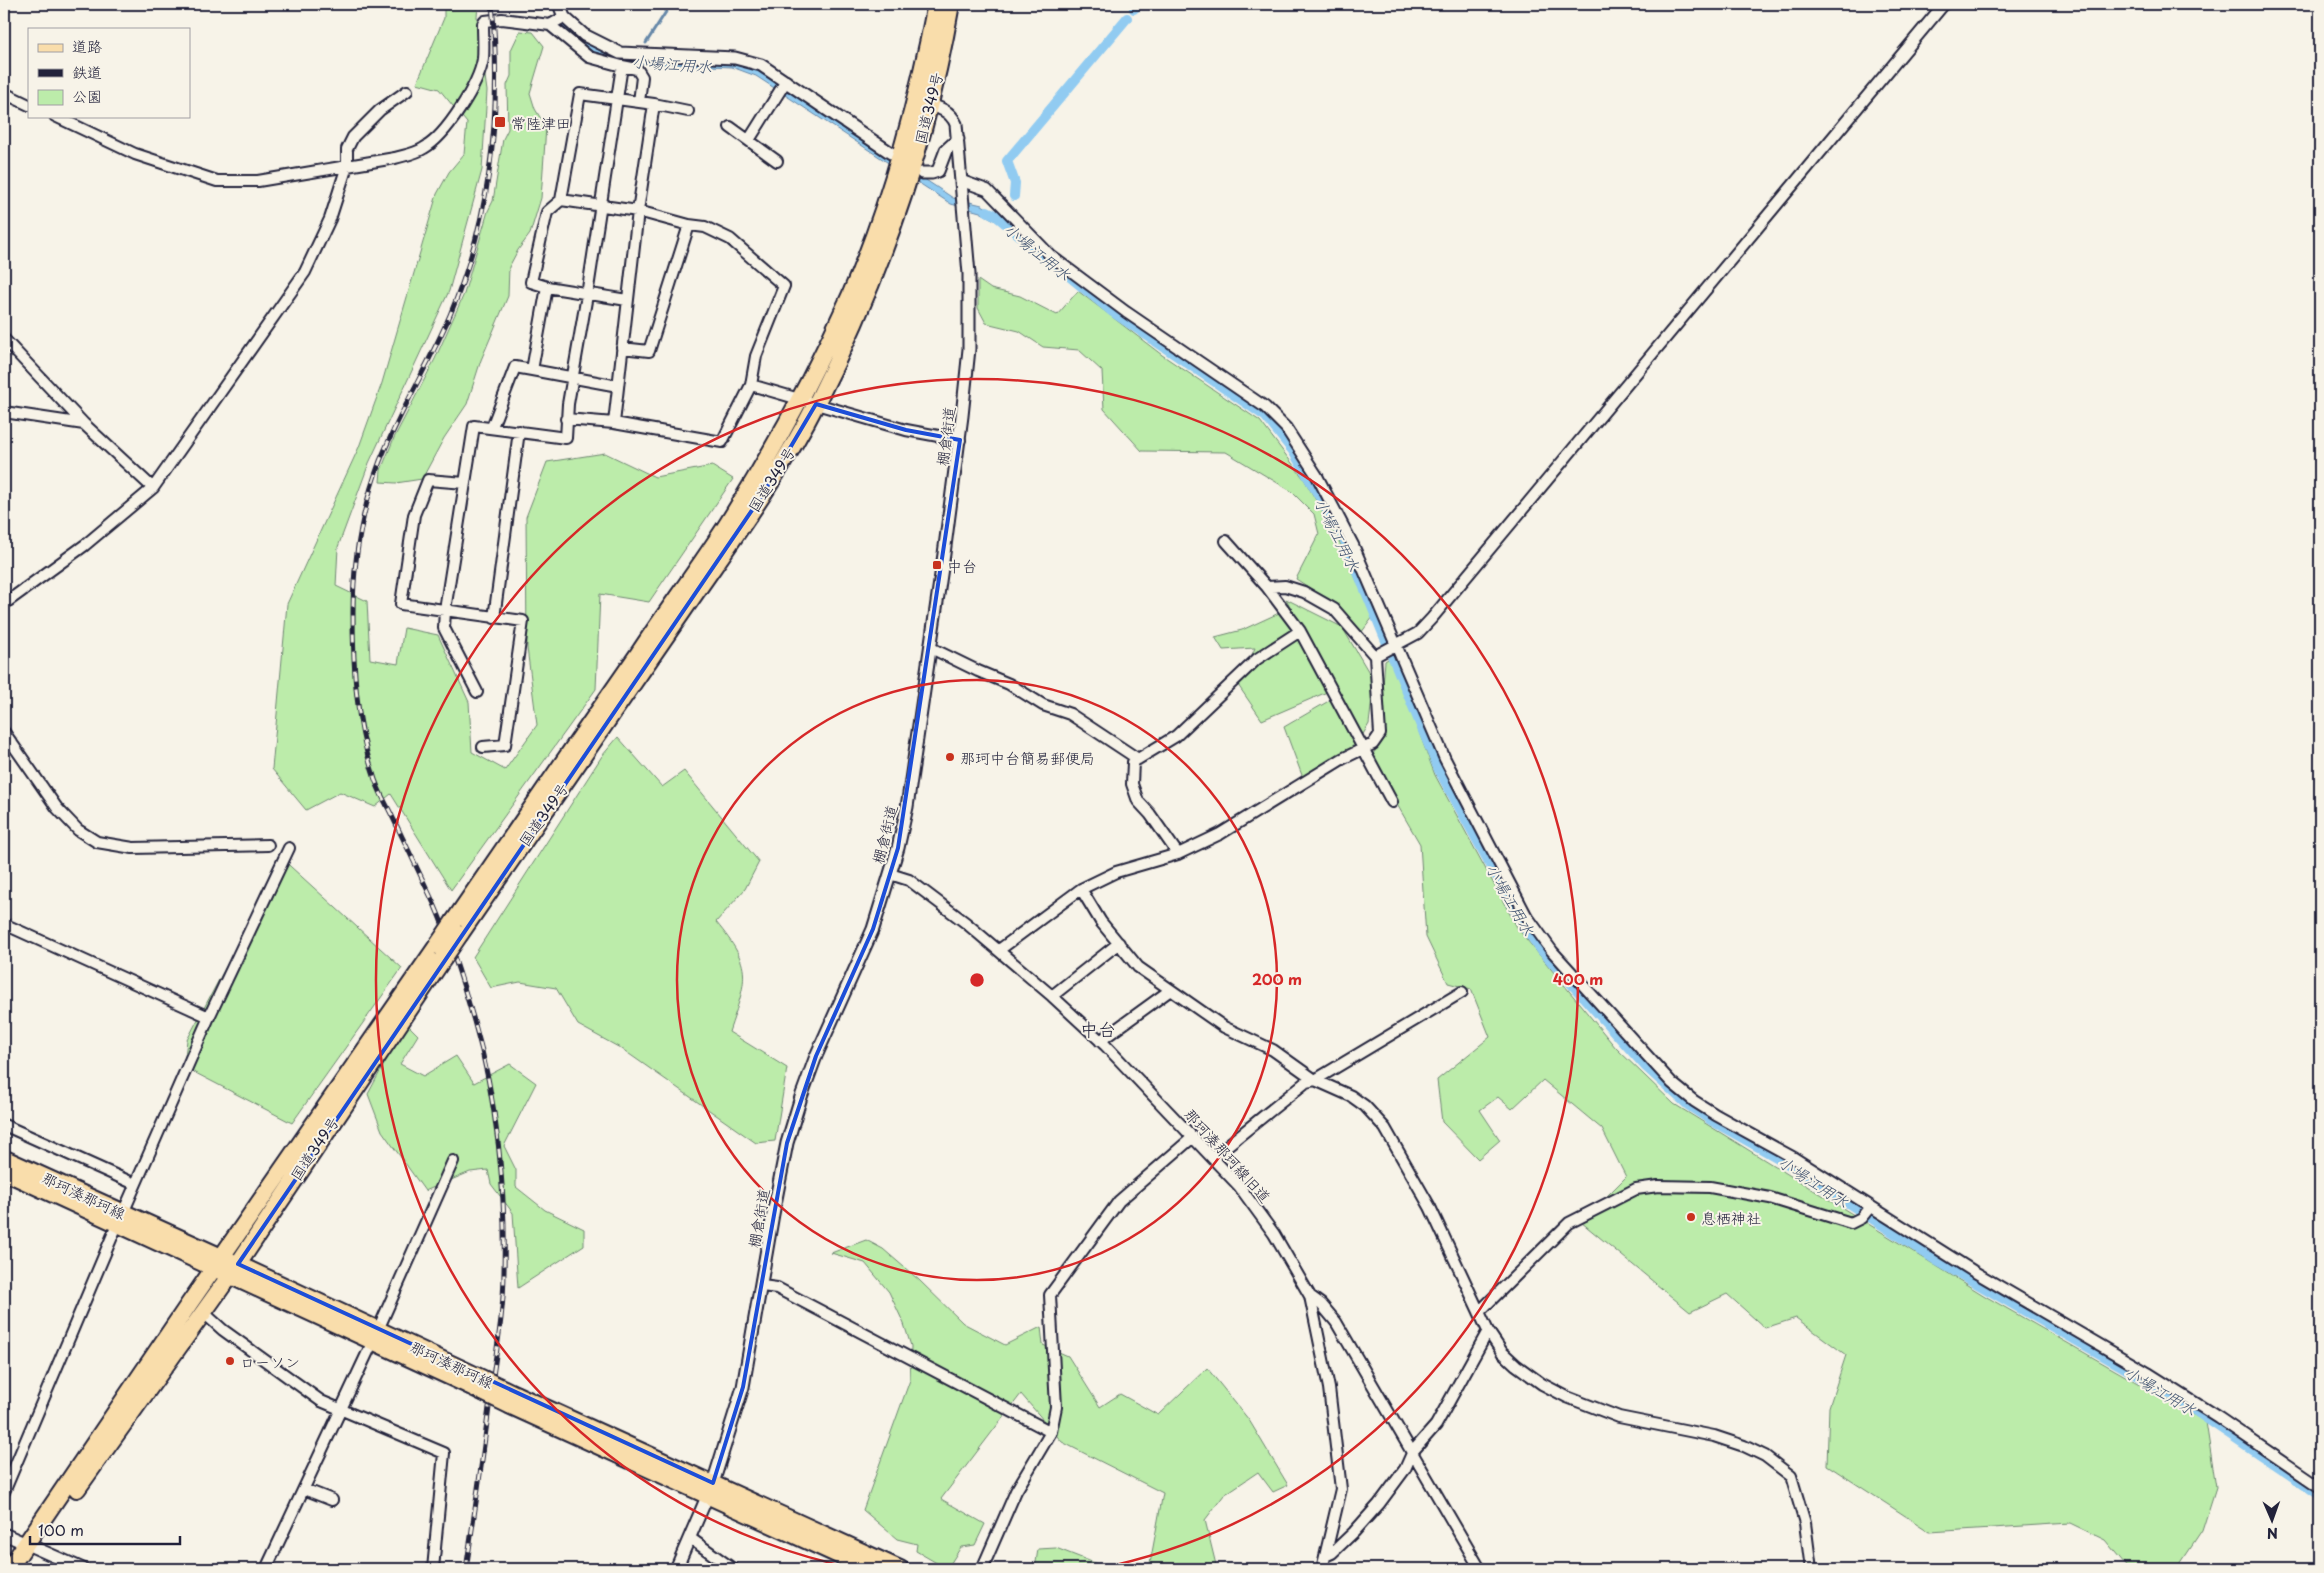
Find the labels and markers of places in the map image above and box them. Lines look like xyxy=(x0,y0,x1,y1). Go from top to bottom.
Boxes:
place label: 常陸津田 xyxy=(511,111,571,134)
marker: 常陸津田 xyxy=(493,115,507,129)
place label: 中台 xyxy=(947,554,977,577)
marker: 中台 xyxy=(931,559,943,571)
place label: 那珂中台簡易郵便局 xyxy=(960,746,1095,769)
marker: 那珂中台簡易郵便局 xyxy=(944,751,956,763)
centre of rings xyxy=(968,971,986,989)
place label: 息栖神社 xyxy=(1701,1206,1761,1229)
marker: 息栖神社 xyxy=(1685,1211,1697,1223)
place label: ローソン xyxy=(240,1350,300,1373)
marker: ローソン xyxy=(224,1355,236,1367)

